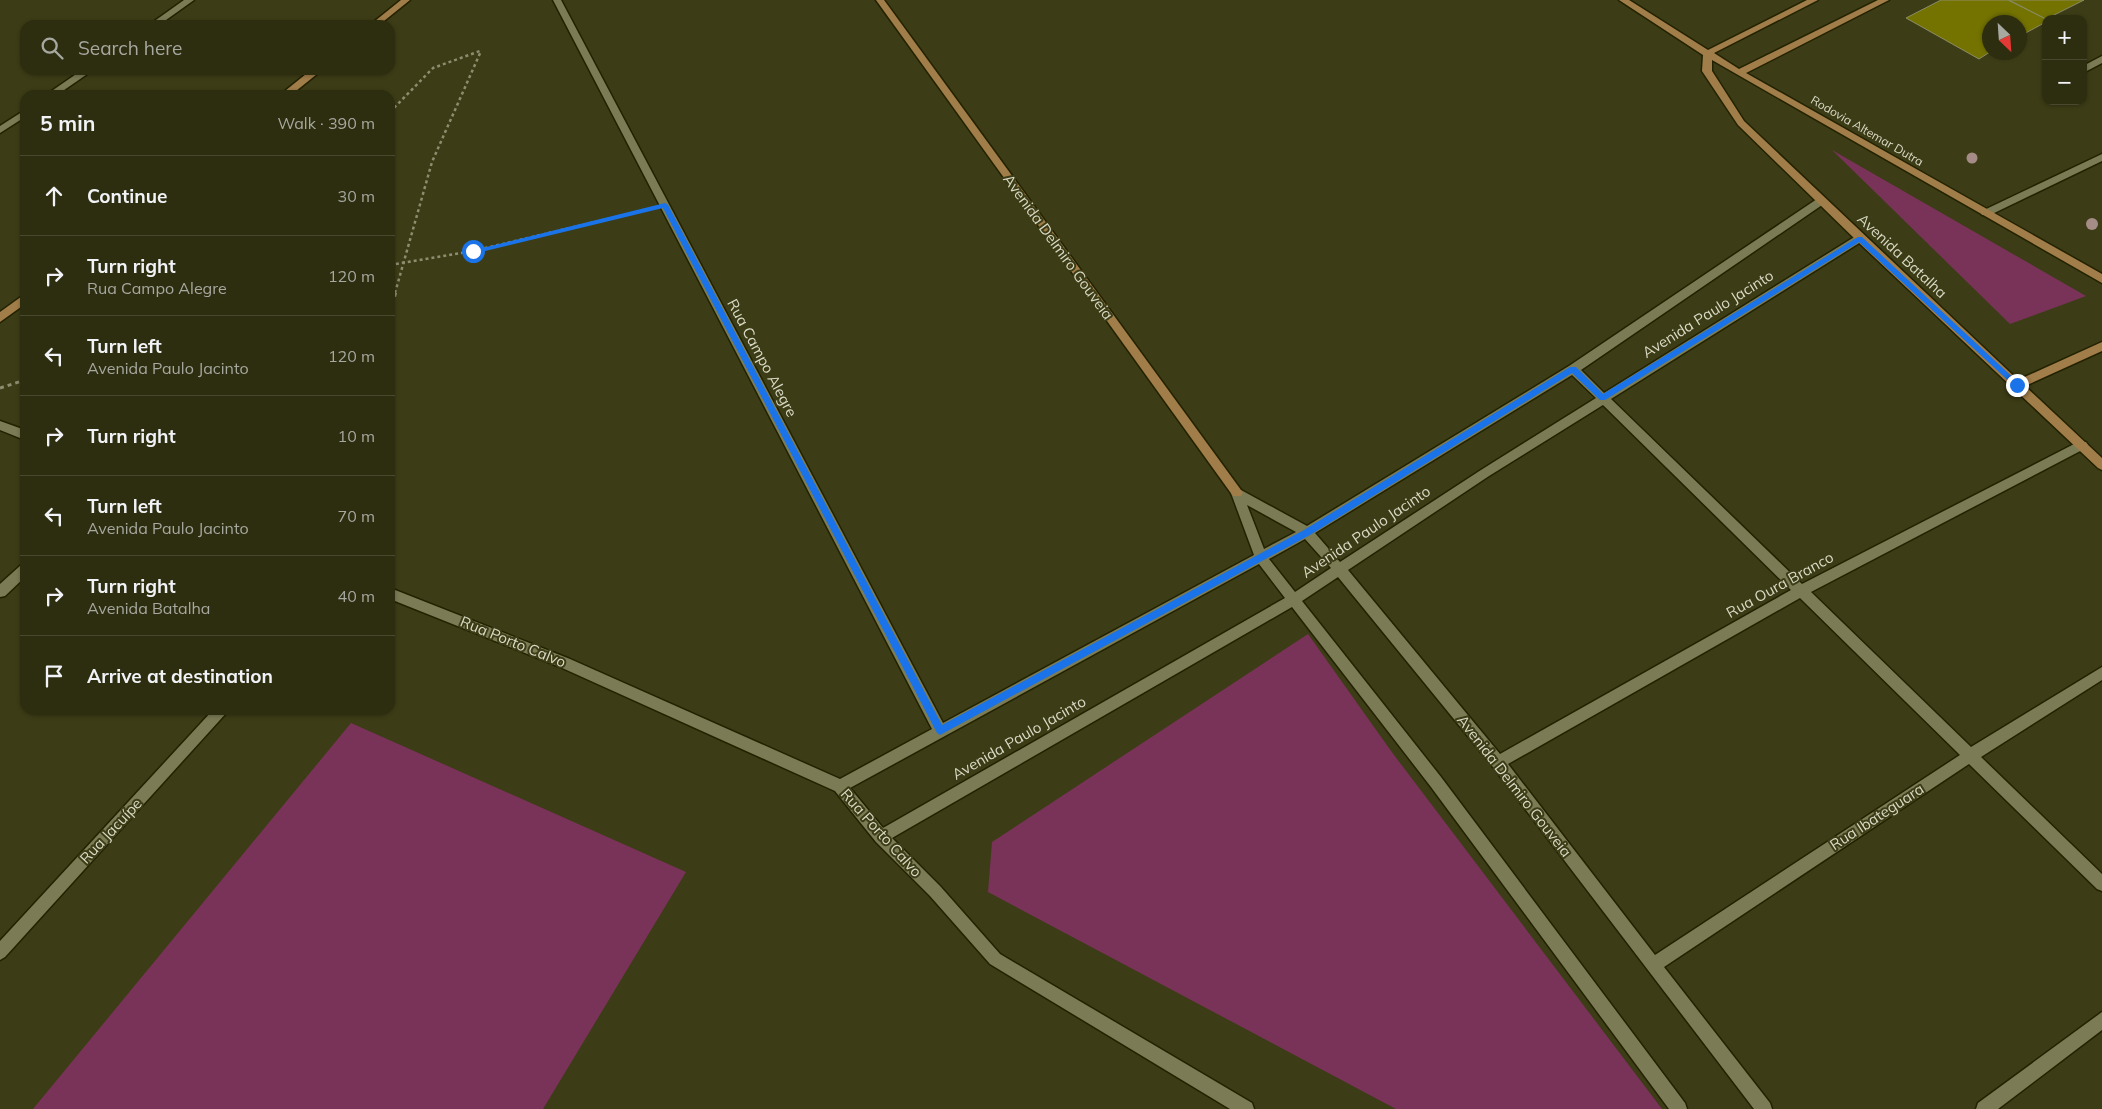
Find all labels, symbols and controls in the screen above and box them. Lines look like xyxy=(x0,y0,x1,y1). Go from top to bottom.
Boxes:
north arrow xyxy=(1982,15,2027,60)
map controls xyxy=(2042,15,2087,105)
button: + xyxy=(2042,15,2087,60)
search box xyxy=(20,20,395,75)
icon: search xyxy=(38,34,66,62)
text: Search here xyxy=(78,36,182,60)
button: − xyxy=(2042,60,2087,105)
street label: Rodovia Altemar Dutra xyxy=(1808,92,1926,169)
text: 5 min xyxy=(40,110,95,136)
text: Walk · 390 m xyxy=(277,113,375,133)
street label: Avenida Delmiro Gouveia xyxy=(999,170,1118,323)
icon: ahead xyxy=(40,182,68,210)
text: Continue xyxy=(87,184,167,208)
text: 30 m xyxy=(338,186,375,206)
street label: Avenida Batalha xyxy=(1854,209,1951,302)
route start xyxy=(462,240,485,263)
text: Turn right xyxy=(87,254,176,278)
icon: right xyxy=(40,262,68,290)
street label: Avenida Paulo Jacinto xyxy=(1638,265,1777,362)
text: 120 m xyxy=(328,266,375,286)
text: Rua Campo Alegre xyxy=(87,278,227,298)
street label: Rua Campo Alegre xyxy=(723,295,802,420)
text: Turn left xyxy=(87,334,162,358)
icon: left xyxy=(40,342,68,370)
text: 120 m xyxy=(328,346,375,366)
text: Avenida Paulo Jacinto xyxy=(87,358,249,378)
route end xyxy=(2006,374,2029,397)
icon: right xyxy=(40,422,68,450)
text: Turn right xyxy=(87,424,176,448)
text: 10 m xyxy=(338,426,375,446)
street label: Avenida Paulo Jacinto xyxy=(1298,481,1434,582)
text: Turn left xyxy=(87,494,162,518)
icon: left xyxy=(40,502,68,530)
text: 70 m xyxy=(338,506,375,526)
text: Avenida Paulo Jacinto xyxy=(87,518,249,538)
street label: Rua Oura Branco xyxy=(1723,547,1837,622)
text: Turn right xyxy=(87,574,176,598)
icon: right xyxy=(40,582,68,610)
text: 40 m xyxy=(338,586,375,606)
text: Avenida Batalha xyxy=(87,598,210,618)
street label: Rua Porto Calvo xyxy=(457,612,569,671)
icon: arrive xyxy=(40,662,68,690)
text: Arrive at destination xyxy=(87,664,273,688)
street label: Avenida Paulo Jacinto xyxy=(948,691,1089,784)
street label: Avenida Delmiro Gouveia xyxy=(1453,711,1576,861)
street label: Rua Ibateguara xyxy=(1826,779,1927,854)
street label: Rua Porto Calvo xyxy=(837,785,926,881)
street label: Rua Jacuípe xyxy=(75,794,146,867)

